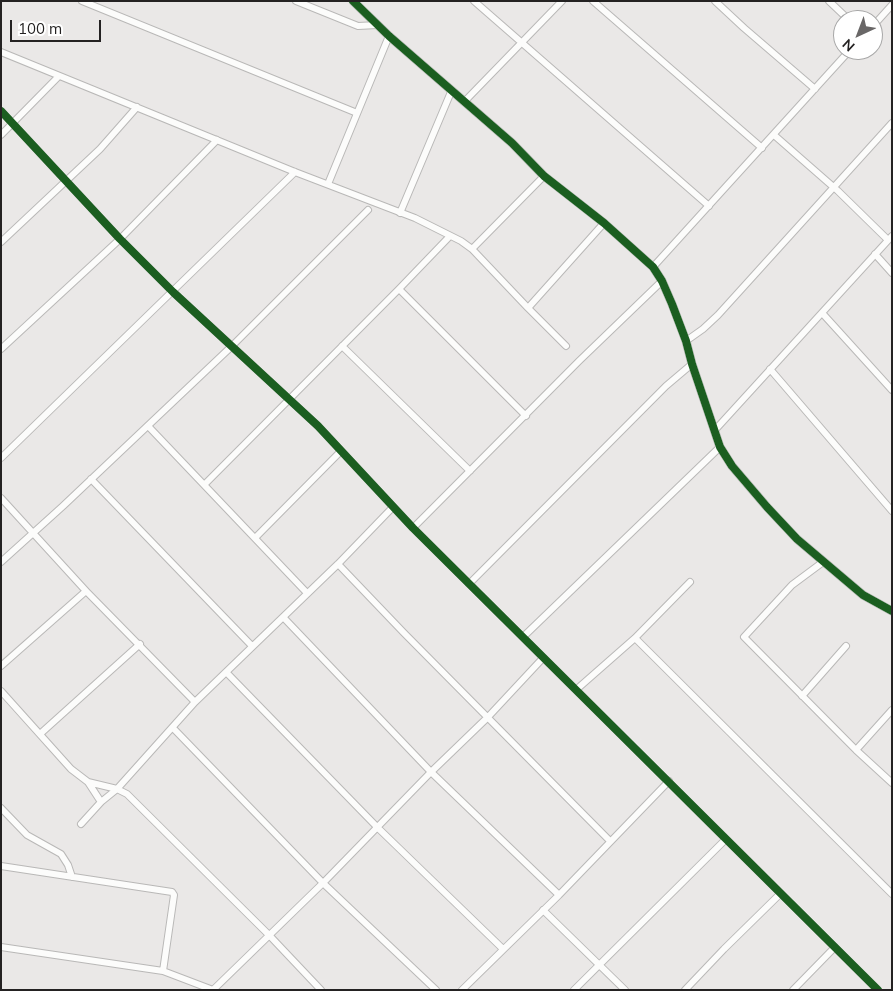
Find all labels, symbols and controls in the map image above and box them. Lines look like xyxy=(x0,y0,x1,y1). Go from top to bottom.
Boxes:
scale bar xyxy=(12,10,104,42)
north arrow xyxy=(833,10,883,60)
text: 100 m xyxy=(18,19,62,38)
text: N xyxy=(838,35,858,55)

